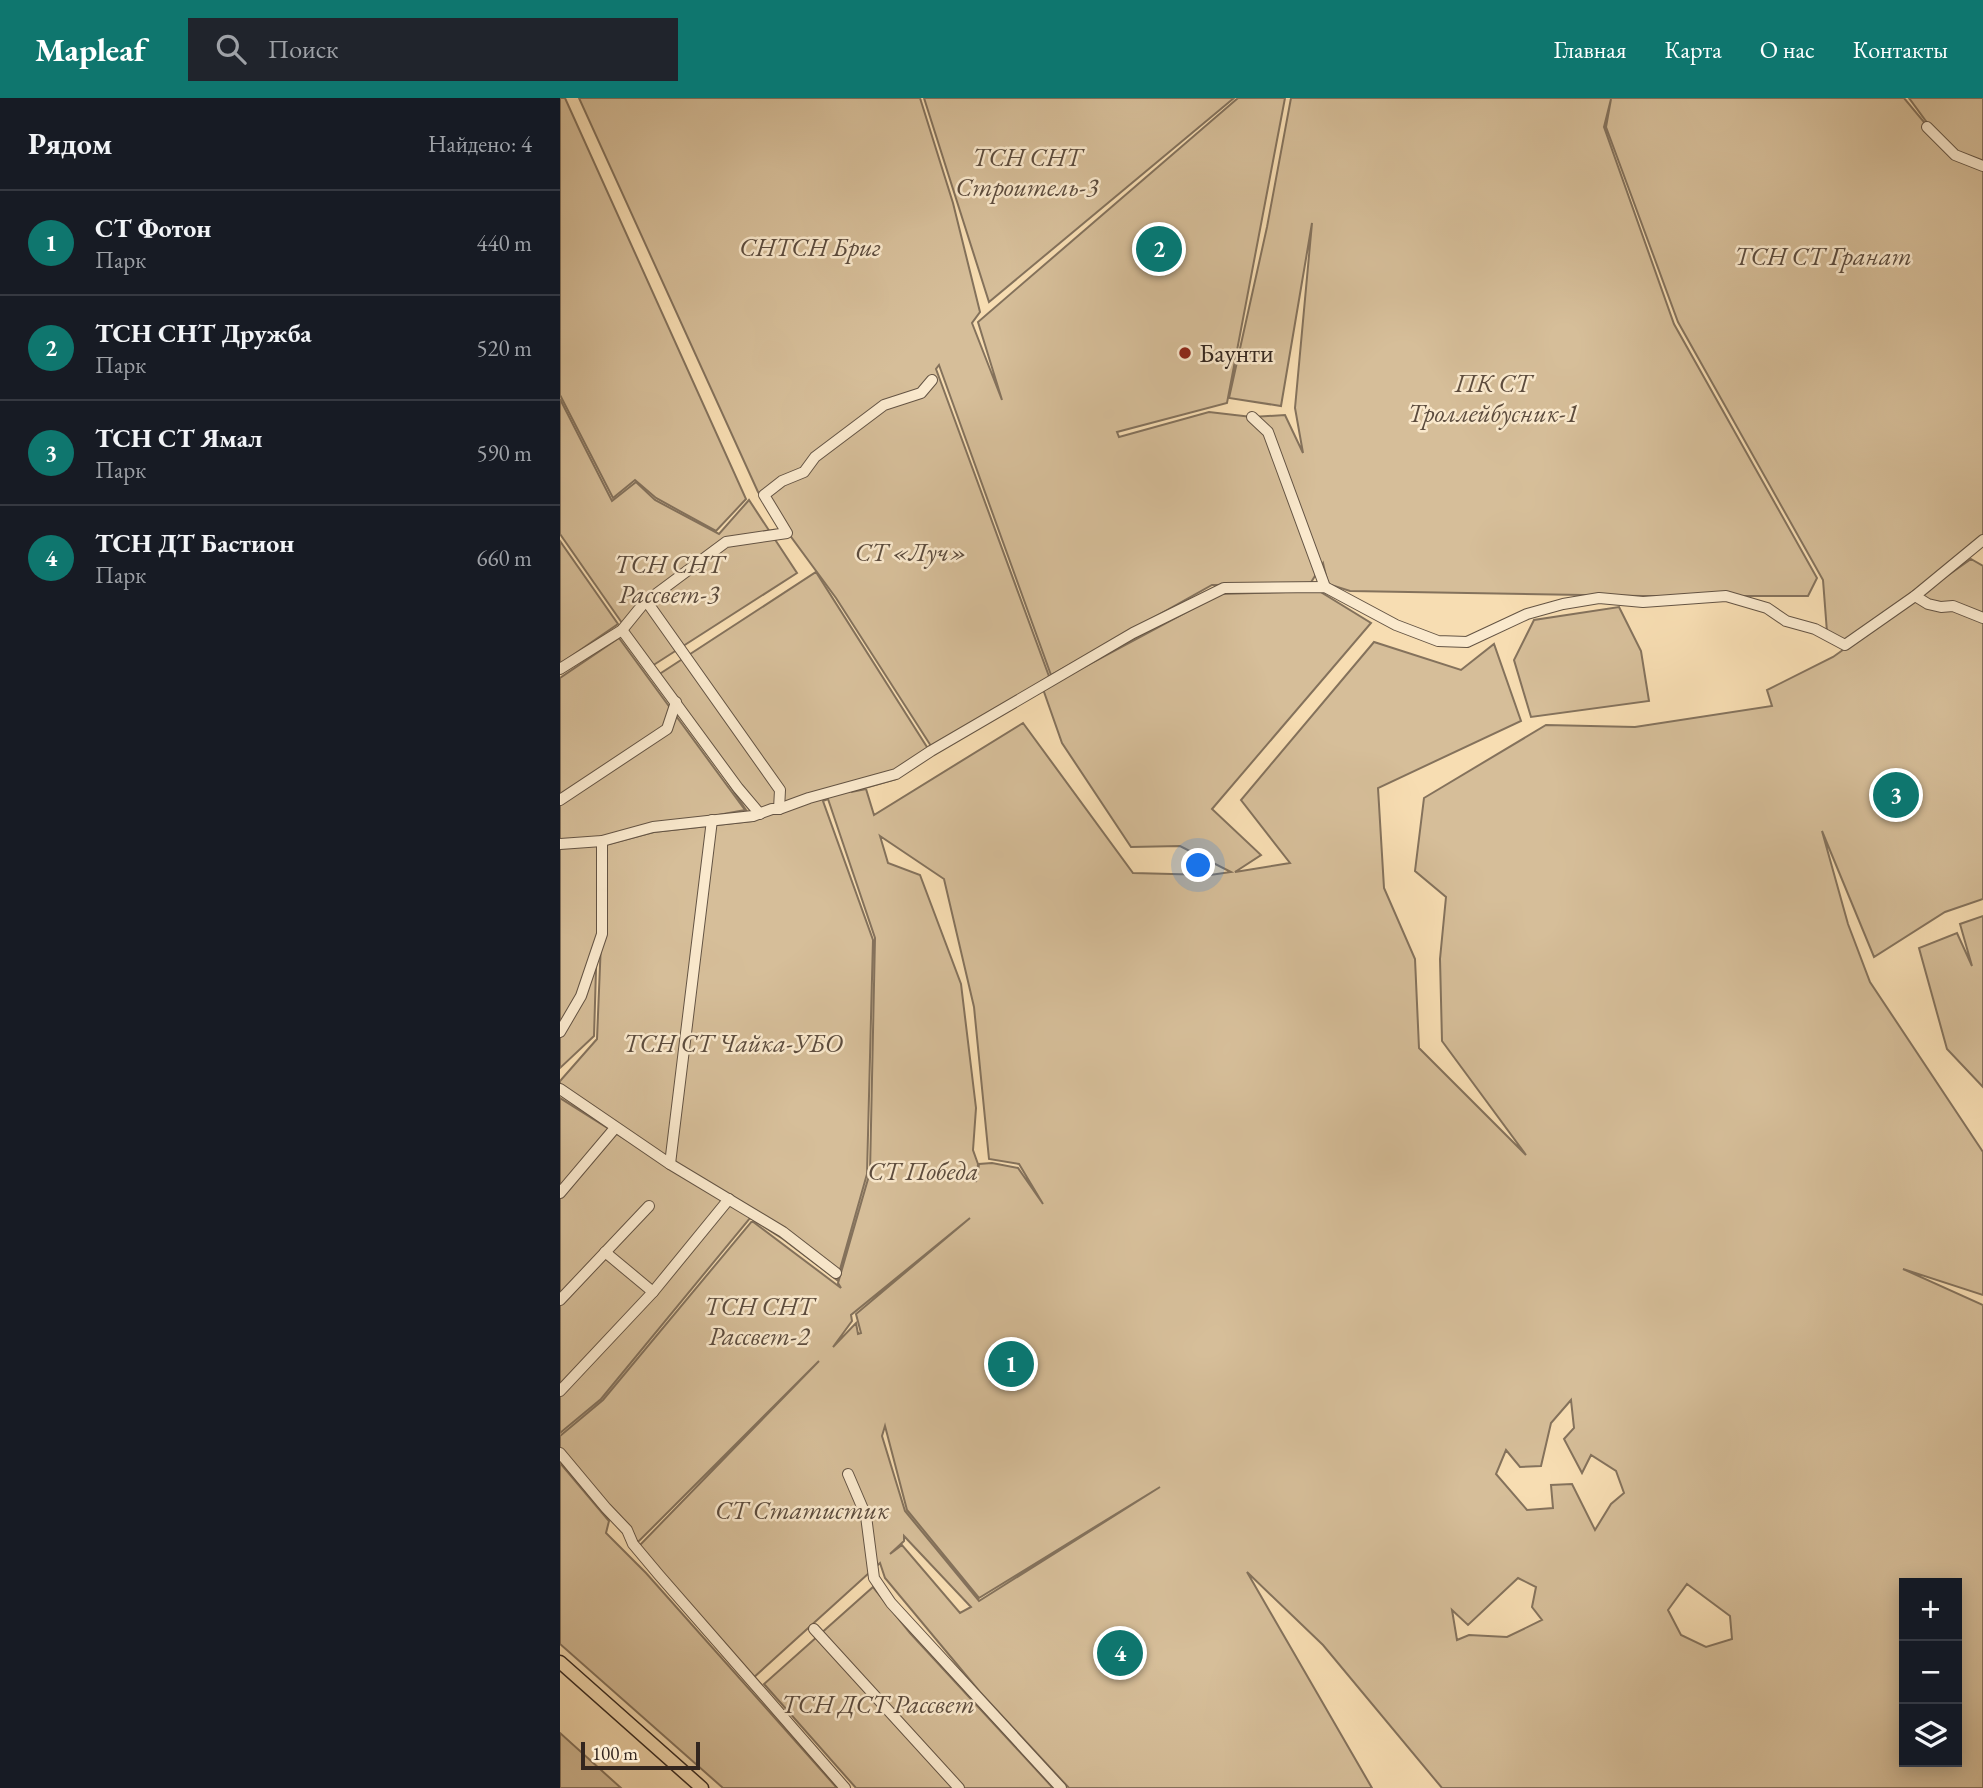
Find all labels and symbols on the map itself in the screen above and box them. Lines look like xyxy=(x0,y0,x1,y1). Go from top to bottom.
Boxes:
park label: ТСН СНТ Строитель-3 xyxy=(956,140,1099,204)
pin: 2 xyxy=(1136,223,1182,275)
park label: СНТСН Бриг xyxy=(739,230,881,264)
park label: ТСН СТ Гранат xyxy=(1734,239,1912,273)
place label: Баунти xyxy=(1199,336,1274,370)
marker: Баунти xyxy=(1177,345,1193,361)
park label: ПК СТ Троллейбусник-1 xyxy=(1408,366,1578,430)
park label: СТ «Луч» xyxy=(855,535,967,569)
park label: ТСН СНТ Рассвет-3 xyxy=(614,547,728,611)
pin: 3 xyxy=(1873,769,1919,821)
your location xyxy=(1181,848,1215,882)
park label: ТСН СТ Чайка-УБО xyxy=(623,1026,844,1060)
park label: СТ Победа xyxy=(868,1154,978,1188)
park label: ТСН СНТ Рассвет-2 xyxy=(704,1289,818,1353)
pin: 1 xyxy=(988,1338,1034,1390)
park label: СТ Статистик xyxy=(715,1493,890,1527)
pin: 4 xyxy=(1097,1627,1143,1679)
park label: ТСН ДСТ Рассвет xyxy=(781,1687,975,1721)
scale bar xyxy=(581,1739,700,1771)

